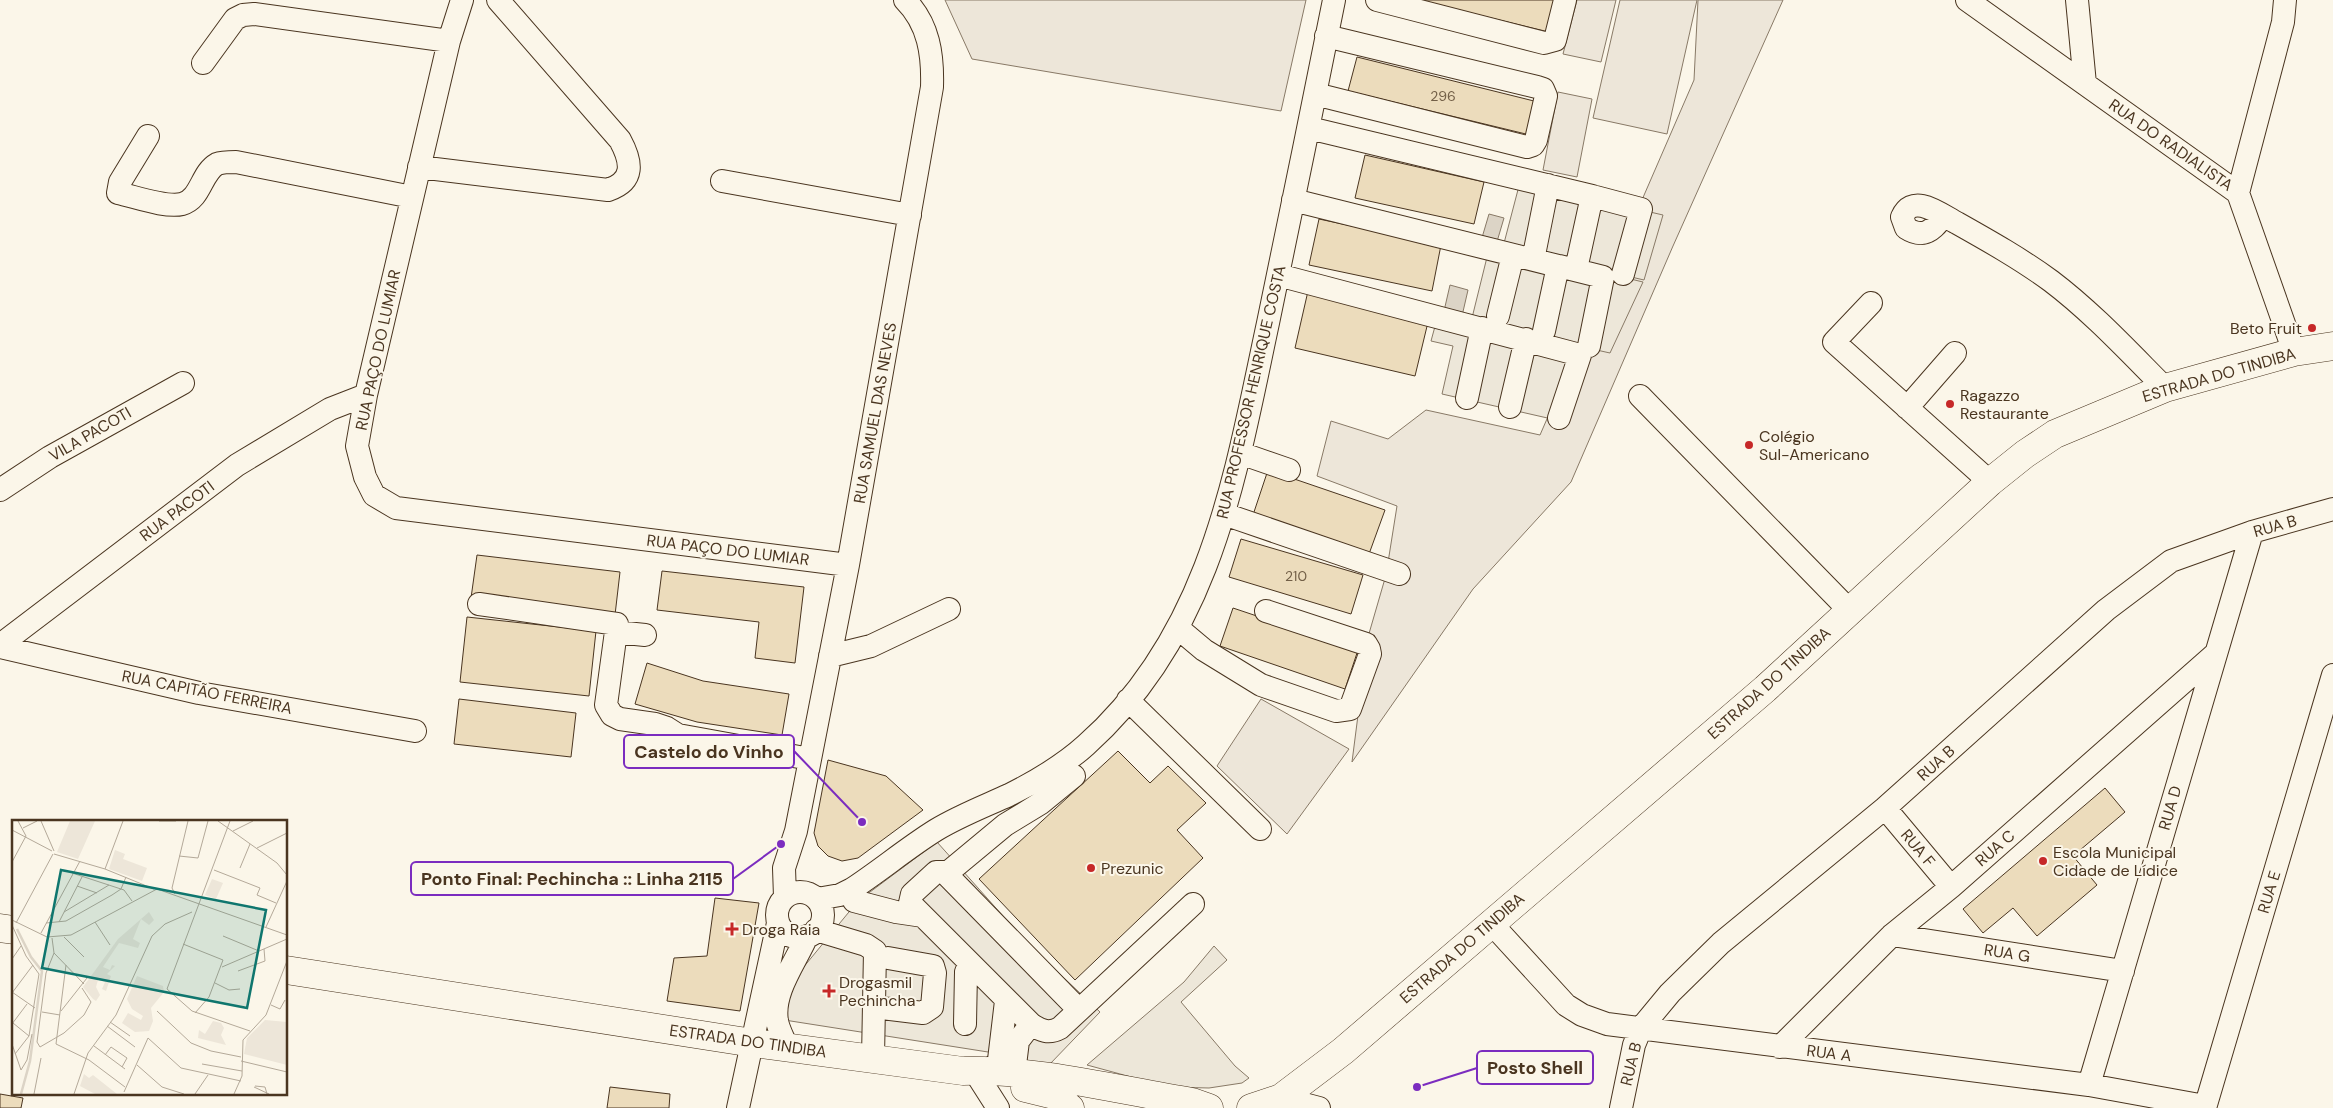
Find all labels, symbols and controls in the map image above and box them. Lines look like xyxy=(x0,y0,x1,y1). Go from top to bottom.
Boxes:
house number: 296 xyxy=(1430,87,1456,105)
street label: RUA DO RADIALISTA xyxy=(2105,94,2238,196)
street label: RUA PROFESSOR HENRIQUE COSTA xyxy=(1212,263,1290,521)
street label: RUA PAÇO DO LUMIAR xyxy=(351,268,405,432)
place label: Beto Fruit xyxy=(2230,318,2302,339)
street label: RUA SAMUEL DAS NEVES xyxy=(849,321,901,505)
marker: Beto Fruit xyxy=(2306,322,2318,334)
street label: ESTRADA DO TINDIBA xyxy=(2140,343,2298,407)
place label: Ragazzo Restaurante xyxy=(1960,385,2049,424)
marker: Ragazzo Restaurante xyxy=(1944,398,1956,410)
street label: VILA PACOTI xyxy=(45,402,135,466)
place label: Colégio Sul-Americano xyxy=(1759,426,1869,465)
marker: Colégio Sul-Americano xyxy=(1743,439,1755,451)
street label: RUA PACOTI xyxy=(135,476,219,546)
street label: RUA B xyxy=(2251,510,2299,542)
street label: RUA PAÇO DO LUMIAR xyxy=(645,530,811,570)
house number: 210 xyxy=(1285,567,1307,585)
street label: ESTRADA DO TINDIBA xyxy=(1703,622,1835,744)
street label: RUA CAPITÃO FERREIRA xyxy=(120,665,294,719)
callout: Castelo do Vinho xyxy=(624,735,794,768)
text: Castelo do Vinho xyxy=(634,740,784,764)
street label: RUA B xyxy=(1913,740,1959,786)
street label: RUA D xyxy=(2154,783,2186,833)
inset map xyxy=(12,820,288,1096)
street label: RUA F xyxy=(1896,825,1940,872)
street label: RUA C xyxy=(1971,825,2019,871)
place label: Escola Municipal Cidade de Lídice xyxy=(2053,842,2178,881)
marker: Escola Municipal Cidade de Lídice xyxy=(2037,855,2049,867)
place label: Prezunic xyxy=(1101,858,1164,879)
callout: Ponto Final: Pechincha :: Linha 2115 xyxy=(411,862,733,895)
marker: Prezunic xyxy=(1085,862,1097,874)
text: Ponto Final: Pechincha :: Linha 2115 xyxy=(421,867,723,891)
street label: RUA E xyxy=(2253,868,2285,916)
street label: ESTRADA DO TINDIBA xyxy=(1395,888,1529,1008)
place label: Droga Raia xyxy=(742,919,820,940)
marker: Droga Raia xyxy=(726,923,738,935)
street label: RUA G xyxy=(1982,939,2032,967)
place label: Drogasmil Pechincha xyxy=(839,972,915,1011)
marker: Drogasmil Pechincha xyxy=(823,985,835,997)
street label: ESTRADA DO TINDIBA xyxy=(668,1020,828,1062)
street label: RUA B xyxy=(1615,1040,1647,1088)
street label: RUA A xyxy=(1805,1040,1853,1066)
callout: Posto Shell xyxy=(1477,1051,1593,1084)
text: Posto Shell xyxy=(1487,1056,1583,1080)

